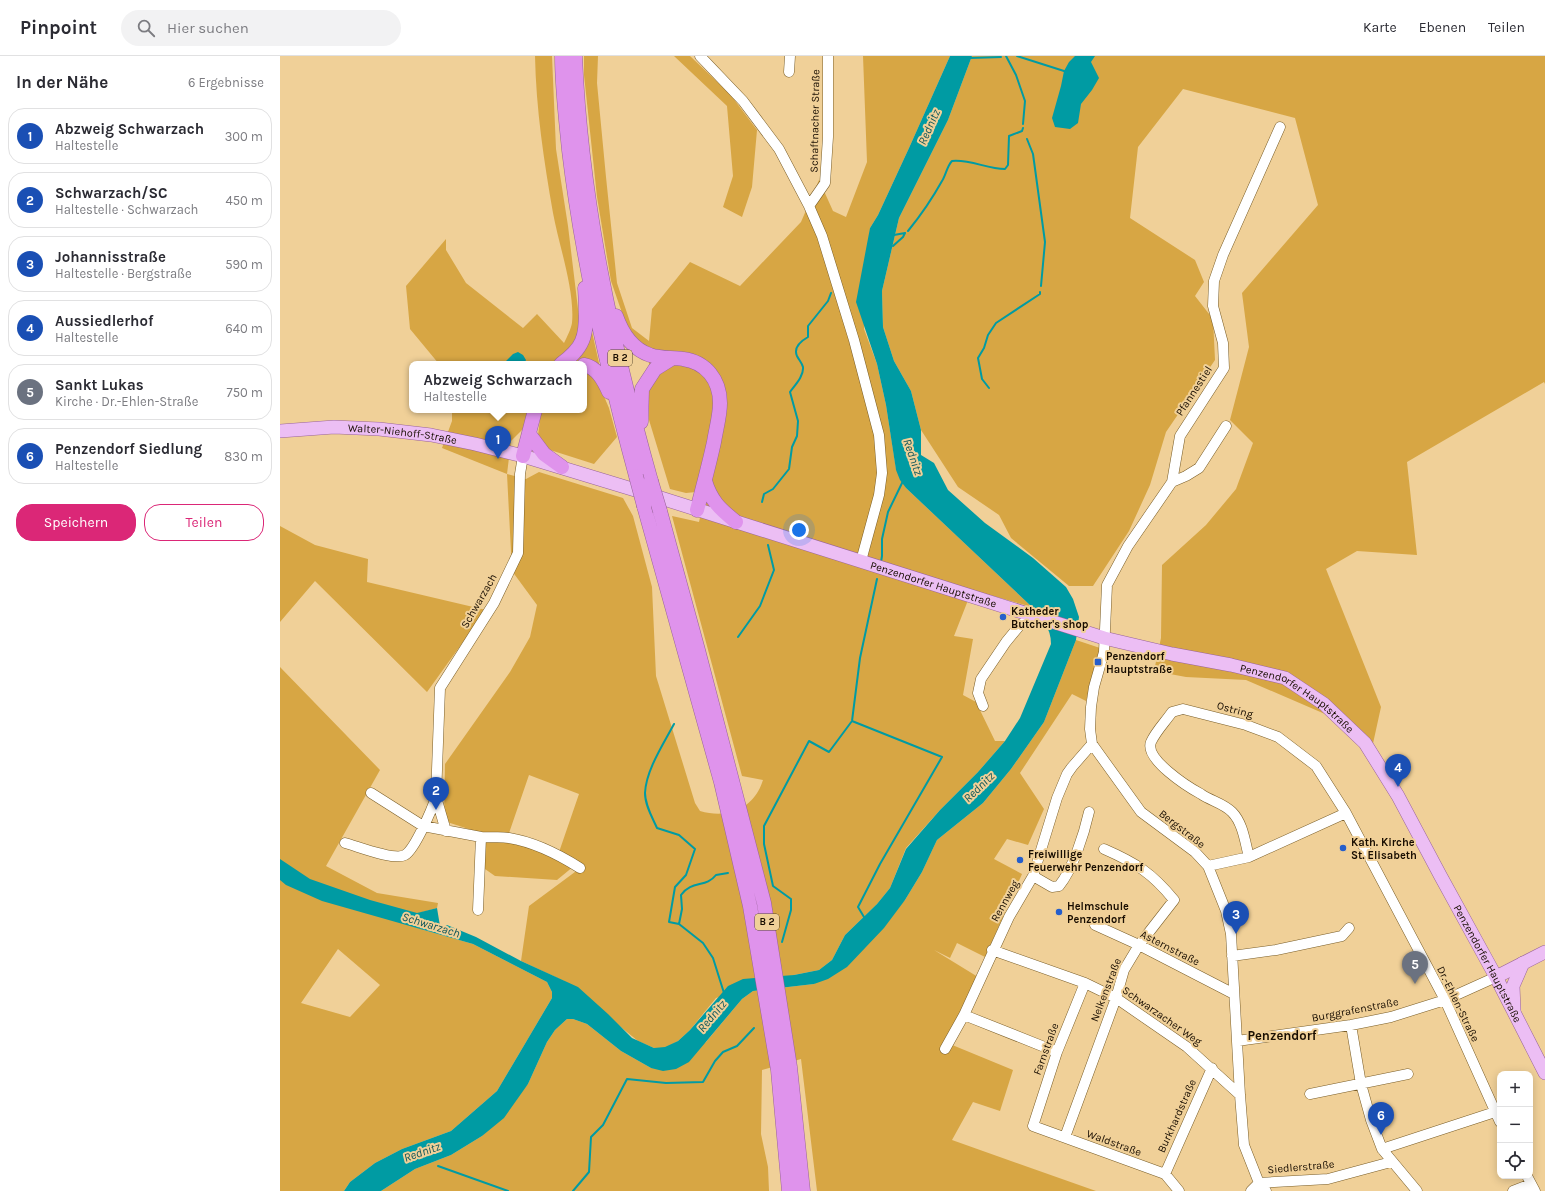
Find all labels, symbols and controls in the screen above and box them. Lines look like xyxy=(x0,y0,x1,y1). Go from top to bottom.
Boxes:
search box xyxy=(121,10,401,46)
text: Pinpoint xyxy=(20,17,97,39)
icon: search xyxy=(135,17,157,39)
text: Hier suchen xyxy=(167,19,249,37)
text: Karte xyxy=(1363,19,1397,36)
text: Ebenen xyxy=(1419,19,1466,36)
text: Teilen xyxy=(1488,19,1525,36)
street label: Schaftnacher Straße xyxy=(808,69,822,173)
text: In der Nähe xyxy=(16,72,108,92)
text: 6 Ergebnisse xyxy=(188,75,264,90)
water label: Rednitz xyxy=(915,106,943,147)
text: Abzweig Schwarzach xyxy=(55,120,204,138)
text: 1 xyxy=(28,129,32,144)
text: 300 m xyxy=(225,129,263,144)
text: Haltestelle xyxy=(55,138,118,153)
text: Schwarzach/SC xyxy=(55,184,168,202)
text: 2 xyxy=(26,193,34,208)
text: 450 m xyxy=(225,193,263,208)
text: Haltestelle · Schwarzach xyxy=(55,202,198,217)
text: Johannisstraße xyxy=(55,248,166,266)
text: 3 xyxy=(26,257,34,272)
text: 590 m xyxy=(225,257,263,272)
text: Haltestelle · Bergstraße xyxy=(55,266,192,281)
text: Aussiedlerhof xyxy=(55,312,153,330)
text: 4 xyxy=(26,321,34,336)
text: 640 m xyxy=(225,321,263,336)
text: Haltestelle xyxy=(55,330,118,345)
road number: B 2 xyxy=(608,350,632,366)
popup xyxy=(409,361,587,413)
street label: Pfannestiel xyxy=(1173,364,1215,418)
text: Abzweig Schwarzach xyxy=(423,371,573,389)
text: Sankt Lukas xyxy=(55,376,144,394)
text: 5 xyxy=(26,385,34,400)
text: 750 m xyxy=(227,385,263,400)
text: Haltestelle xyxy=(423,389,487,404)
text: Kirche · Dr.-Ehlen-Straße xyxy=(55,394,198,409)
street label: Walter-Niehoff-Straße xyxy=(348,421,459,447)
pin: 1 xyxy=(485,426,511,459)
water label: Rednitz xyxy=(900,437,926,478)
text: Penzendorf Siedlung xyxy=(55,440,202,458)
text: 6 xyxy=(26,449,34,464)
text: 830 m xyxy=(224,449,263,464)
text: Haltestelle xyxy=(55,458,118,473)
button: Speichern xyxy=(16,504,136,541)
button: Teilen xyxy=(144,504,264,541)
your location xyxy=(789,520,809,540)
street label: Penzendorfer Hauptstraße xyxy=(869,558,999,610)
street label: Schwarzach xyxy=(458,572,500,630)
place label: Katheder Butcher's shop xyxy=(1011,605,1089,631)
marker: Katheder Butcher's shop xyxy=(998,612,1008,622)
place label: Penzendorf Hauptstraße xyxy=(1106,650,1172,676)
marker: Penzendorf Hauptstraße xyxy=(1093,657,1103,667)
street label: Penzendorfer Hauptstraße xyxy=(1239,661,1357,736)
street label: Ostring xyxy=(1215,699,1255,721)
pin: 4 xyxy=(1385,754,1411,787)
water label: Rednitz xyxy=(961,768,998,805)
pin: 2 xyxy=(423,777,449,810)
street label: Bergstraße xyxy=(1156,807,1208,851)
place label: Kath. Kirche St. Elisabeth xyxy=(1351,836,1417,862)
marker: Kath. Kirche St. Elisabeth xyxy=(1338,843,1348,853)
place label: Freiwillige Feuerwehr Penzendorf xyxy=(1028,848,1144,874)
marker: Freiwillige Feuerwehr Penzendorf xyxy=(1015,855,1025,865)
street label: Rennweg xyxy=(988,877,1022,924)
place label: Helmschule Penzendorf xyxy=(1067,900,1129,926)
pin: 3 xyxy=(1223,901,1249,934)
street label: Penzendorfer Hauptstraße xyxy=(1451,902,1525,1025)
marker: Helmschule Penzendorf xyxy=(1054,907,1064,917)
water label: Schwarzach xyxy=(400,910,462,940)
road number: B 2 xyxy=(755,914,779,930)
street label: Asternstraße xyxy=(1138,927,1202,969)
pin: 5 xyxy=(1402,951,1428,984)
street label: Nelkenstraße xyxy=(1088,956,1124,1024)
street label: Dr.-Ehlen-Straße xyxy=(1434,964,1482,1044)
street label: Schwarzacher Weg xyxy=(1120,984,1205,1049)
street label: Burggrafenstraße xyxy=(1310,995,1400,1025)
water label: Rednitz xyxy=(695,996,730,1035)
street label: Farnstraße xyxy=(1031,1021,1062,1077)
district label: Penzendorf xyxy=(1247,1028,1317,1043)
map controls xyxy=(1497,1071,1533,1179)
button: + xyxy=(1497,1071,1533,1107)
street label: Burkhardstraße xyxy=(1155,1077,1199,1155)
pin: 6 xyxy=(1368,1102,1394,1135)
button: − xyxy=(1497,1107,1533,1143)
street label: Waldstraße xyxy=(1085,1127,1144,1159)
water label: Rednitz xyxy=(402,1139,443,1165)
button: locate xyxy=(1497,1143,1533,1179)
street label: Siedlerstraße xyxy=(1267,1158,1335,1176)

